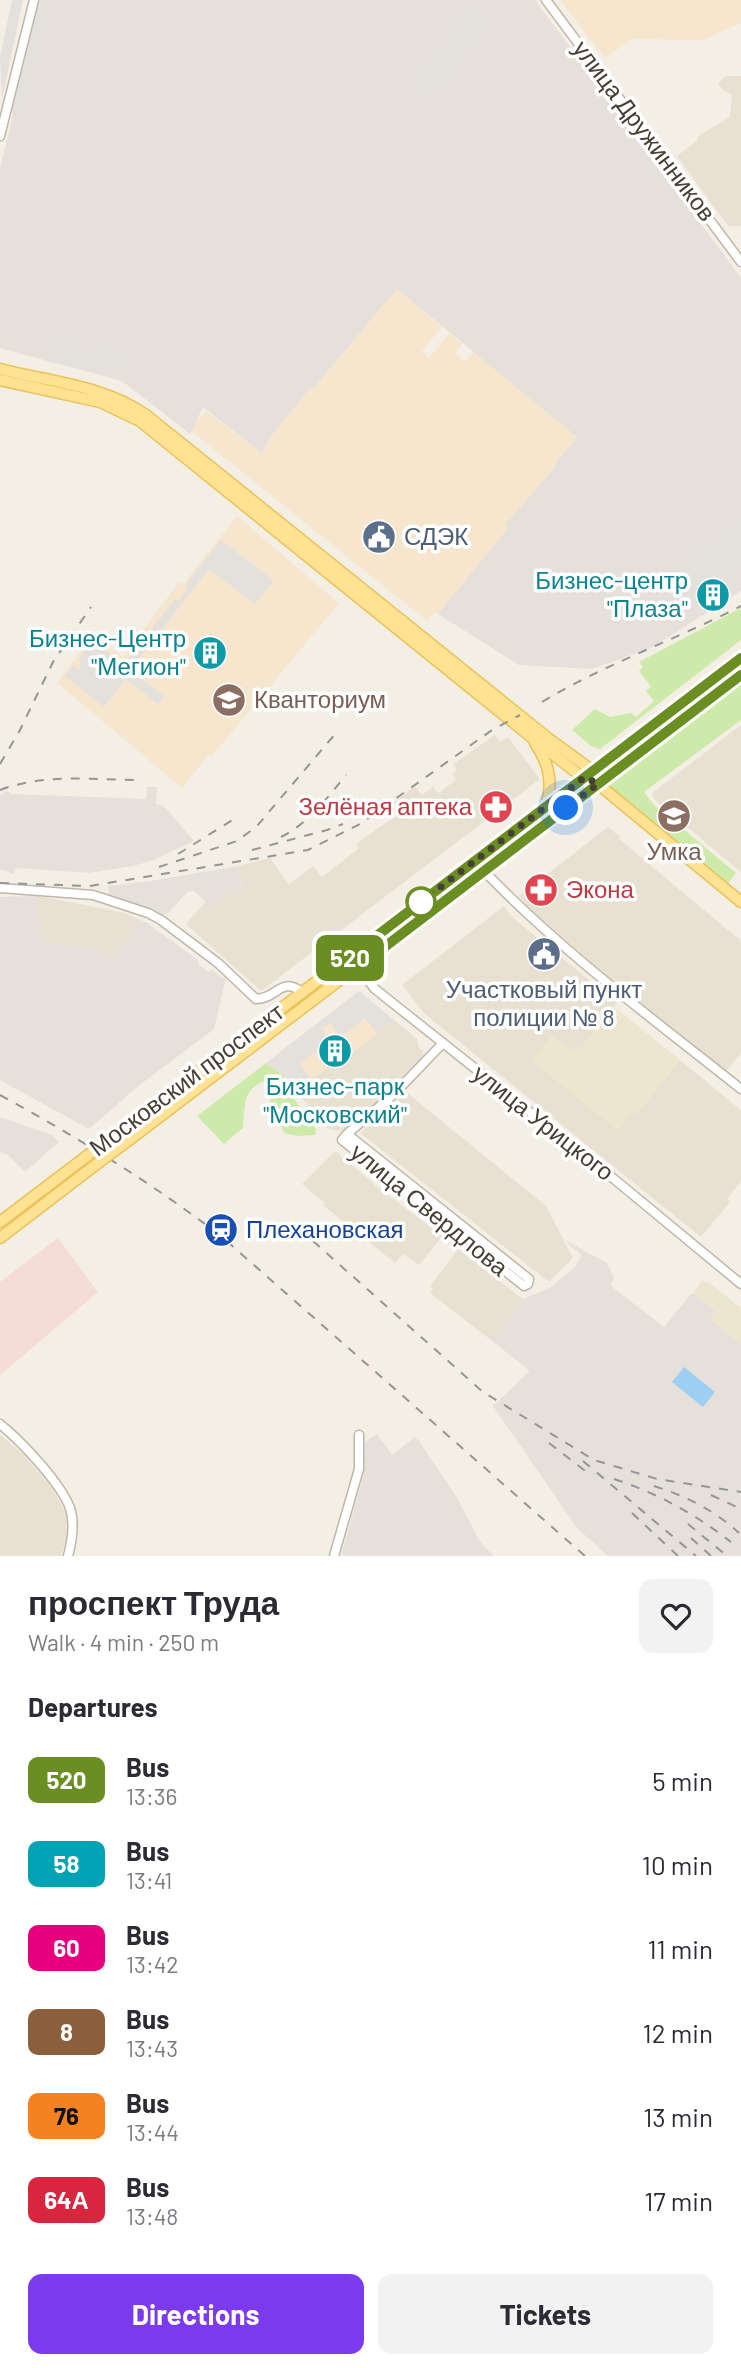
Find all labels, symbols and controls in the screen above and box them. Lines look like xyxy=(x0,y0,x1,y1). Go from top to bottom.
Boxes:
street label: улица Дружинников xyxy=(568,34,723,226)
public building icon: СДЭК xyxy=(360,518,398,556)
place label: СДЭК xyxy=(404,521,468,550)
place label: Бизнес-центр "Плаза" xyxy=(535,565,688,622)
building icon: Бизнес-центр "Плаза" xyxy=(694,576,732,614)
place label: Бизнес-Центр "Мегион" xyxy=(29,623,186,680)
building icon: Бизнес-Центр "Мегион" xyxy=(191,634,229,672)
school or university icon: Кванториум xyxy=(210,681,248,719)
place label: Кванториум xyxy=(254,684,386,713)
pharmacy icon: Зелёная аптека xyxy=(477,788,515,826)
your location xyxy=(548,790,583,825)
place label: Зелёная аптека xyxy=(298,791,473,820)
school or university icon: Умка xyxy=(655,797,693,835)
place label: Умка xyxy=(646,836,702,865)
pharmacy icon: Экона xyxy=(522,871,560,909)
place label: Экона xyxy=(566,874,635,903)
unlabelled marker xyxy=(406,887,436,917)
line badge: 520 xyxy=(310,935,390,981)
public building icon: Участковый пункт полиции № 8 xyxy=(525,935,563,973)
text: 520 xyxy=(330,943,370,972)
place label: Участковый пункт полиции № 8 xyxy=(446,974,642,1031)
street label: Московский проспект xyxy=(83,996,289,1161)
building icon: Бизнес-парк "Московский" xyxy=(316,1032,354,1070)
street label: улица Урицкого xyxy=(468,1058,620,1186)
place label: Бизнес-парк "Московский" xyxy=(263,1071,407,1128)
street label: улица Свердлова xyxy=(345,1136,515,1282)
station icon: Плехановская xyxy=(202,1211,240,1249)
place label: Плехановская xyxy=(246,1214,404,1243)
button: heart xyxy=(639,1579,713,1653)
text: проспект Труда xyxy=(28,1582,279,1622)
text: Walk · 4 min · 250 m xyxy=(28,1628,219,1656)
text: Departures xyxy=(28,1691,158,1722)
text: Bus xyxy=(126,1751,169,1782)
text: 520 xyxy=(46,1765,87,1794)
text: 5 min xyxy=(652,1765,713,1796)
text: 13:36 xyxy=(126,1782,177,1810)
text: Bus xyxy=(126,1835,169,1866)
text: 58 xyxy=(54,1849,79,1878)
text: 10 min xyxy=(642,1849,713,1880)
text: 13:41 xyxy=(126,1866,172,1894)
text: Bus xyxy=(126,1919,169,1950)
text: 60 xyxy=(53,1933,80,1962)
text: 11 min xyxy=(647,1933,713,1964)
text: 13:42 xyxy=(126,1950,179,1978)
text: Bus xyxy=(126,2003,169,2034)
text: 8 xyxy=(60,2017,73,2046)
text: 12 min xyxy=(643,2017,713,2048)
text: 13:43 xyxy=(126,2034,178,2062)
text: Bus xyxy=(126,2087,169,2118)
text: 76 xyxy=(54,2101,79,2130)
text: 13 min xyxy=(643,2101,713,2132)
text: 13:44 xyxy=(126,2118,179,2146)
text: Bus xyxy=(126,2171,169,2202)
text: 64А xyxy=(44,2185,89,2214)
text: 17 min xyxy=(644,2185,713,2216)
text: 13:48 xyxy=(126,2202,178,2230)
button: Directions xyxy=(28,2274,364,2354)
button: Tickets xyxy=(378,2274,713,2354)

